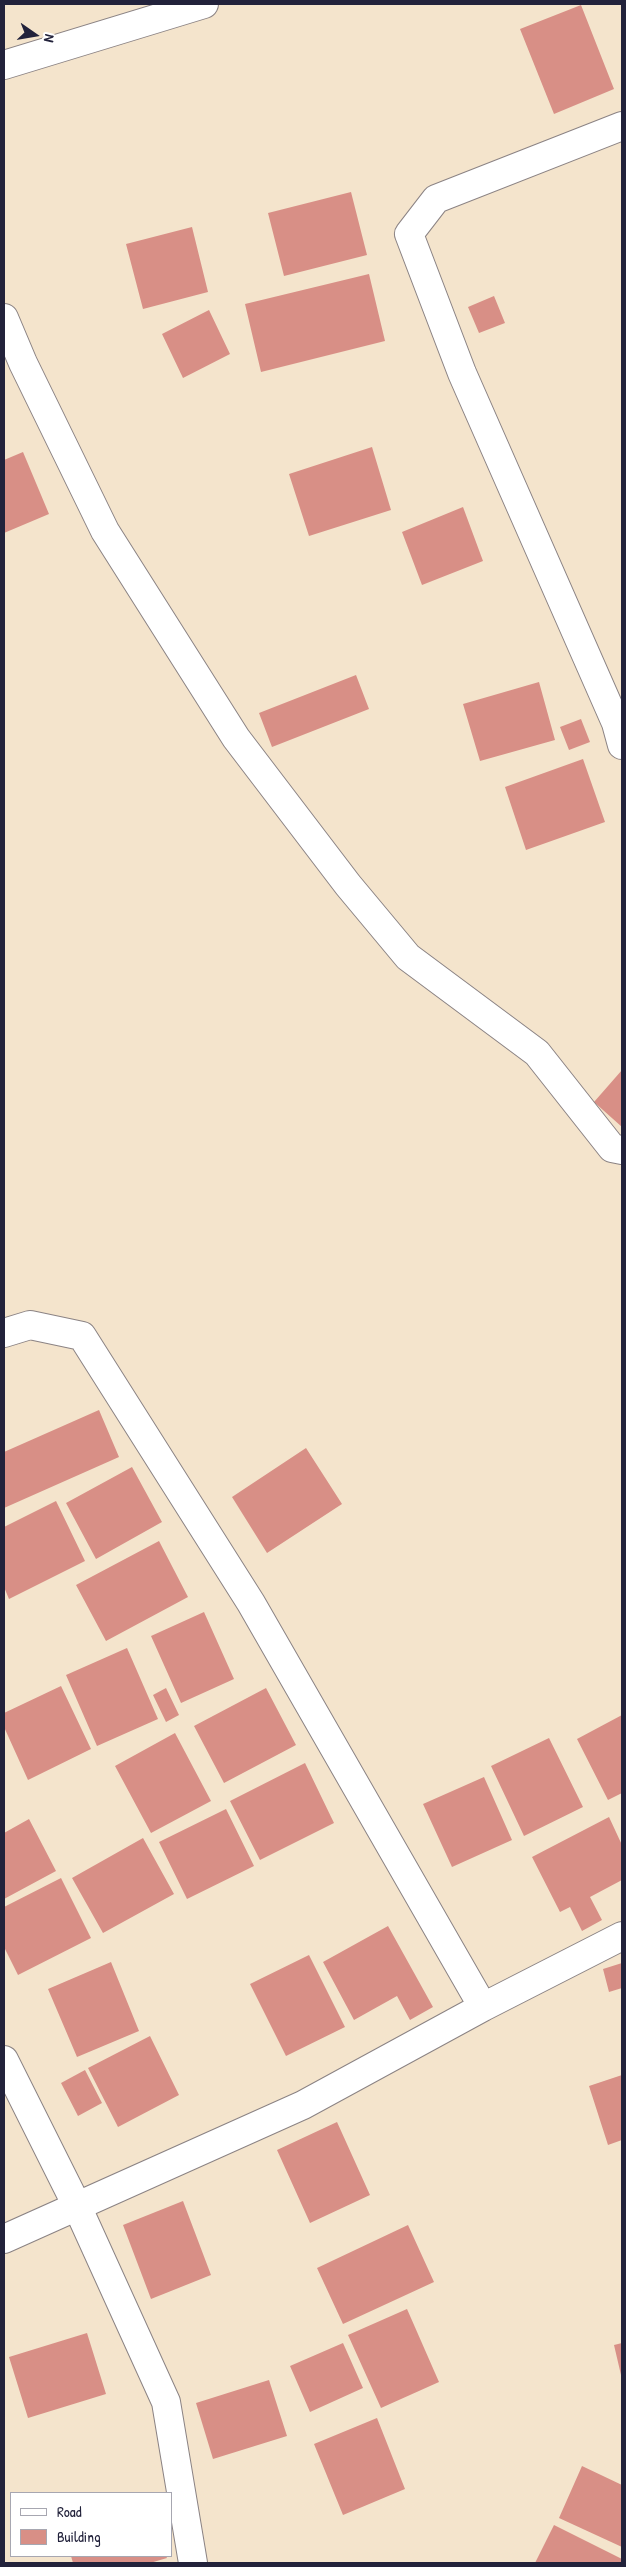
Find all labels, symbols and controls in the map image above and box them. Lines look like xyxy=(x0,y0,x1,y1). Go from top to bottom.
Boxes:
north arrow xyxy=(10,10,60,60)
text: N xyxy=(40,33,60,44)
legend xyxy=(10,2492,172,2557)
text: Road xyxy=(57,2501,82,2522)
text: Building xyxy=(57,2526,101,2547)

